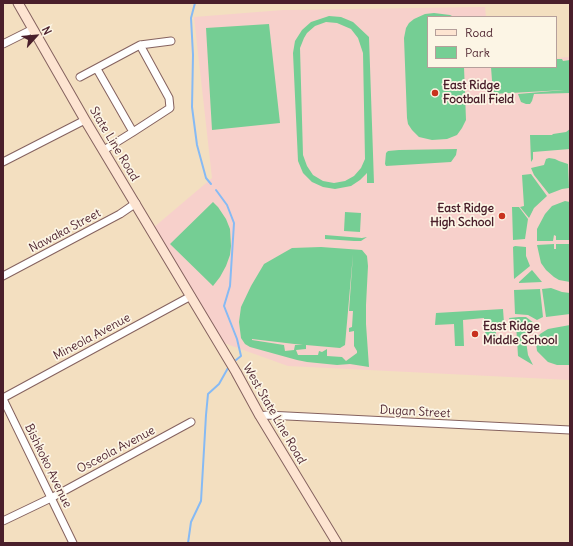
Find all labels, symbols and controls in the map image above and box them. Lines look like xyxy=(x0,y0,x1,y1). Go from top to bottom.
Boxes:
north arrow xyxy=(16,16,56,56)
legend xyxy=(427,16,557,68)
text: N xyxy=(39,24,55,37)
text: Road xyxy=(465,25,493,40)
text: Park xyxy=(465,45,490,60)
place label: East Ridge Football Field xyxy=(443,79,514,107)
marker: East Ridge Football Field xyxy=(430,88,440,98)
street label: State Line Road xyxy=(86,104,142,184)
place label: East Ridge High School xyxy=(430,202,494,230)
street label: Nawaka Street xyxy=(27,206,103,256)
marker: East Ridge High School xyxy=(497,211,507,221)
street label: Mineola Avenue xyxy=(51,311,133,363)
place label: East Ridge Middle School xyxy=(483,320,557,348)
marker: East Ridge Middle School xyxy=(470,329,480,339)
street label: West State Line Road xyxy=(239,361,309,467)
street label: Dugan Street xyxy=(379,403,451,421)
street label: Bishkoko Avenue xyxy=(21,422,75,510)
street label: Osceola Avenue xyxy=(74,423,158,477)

